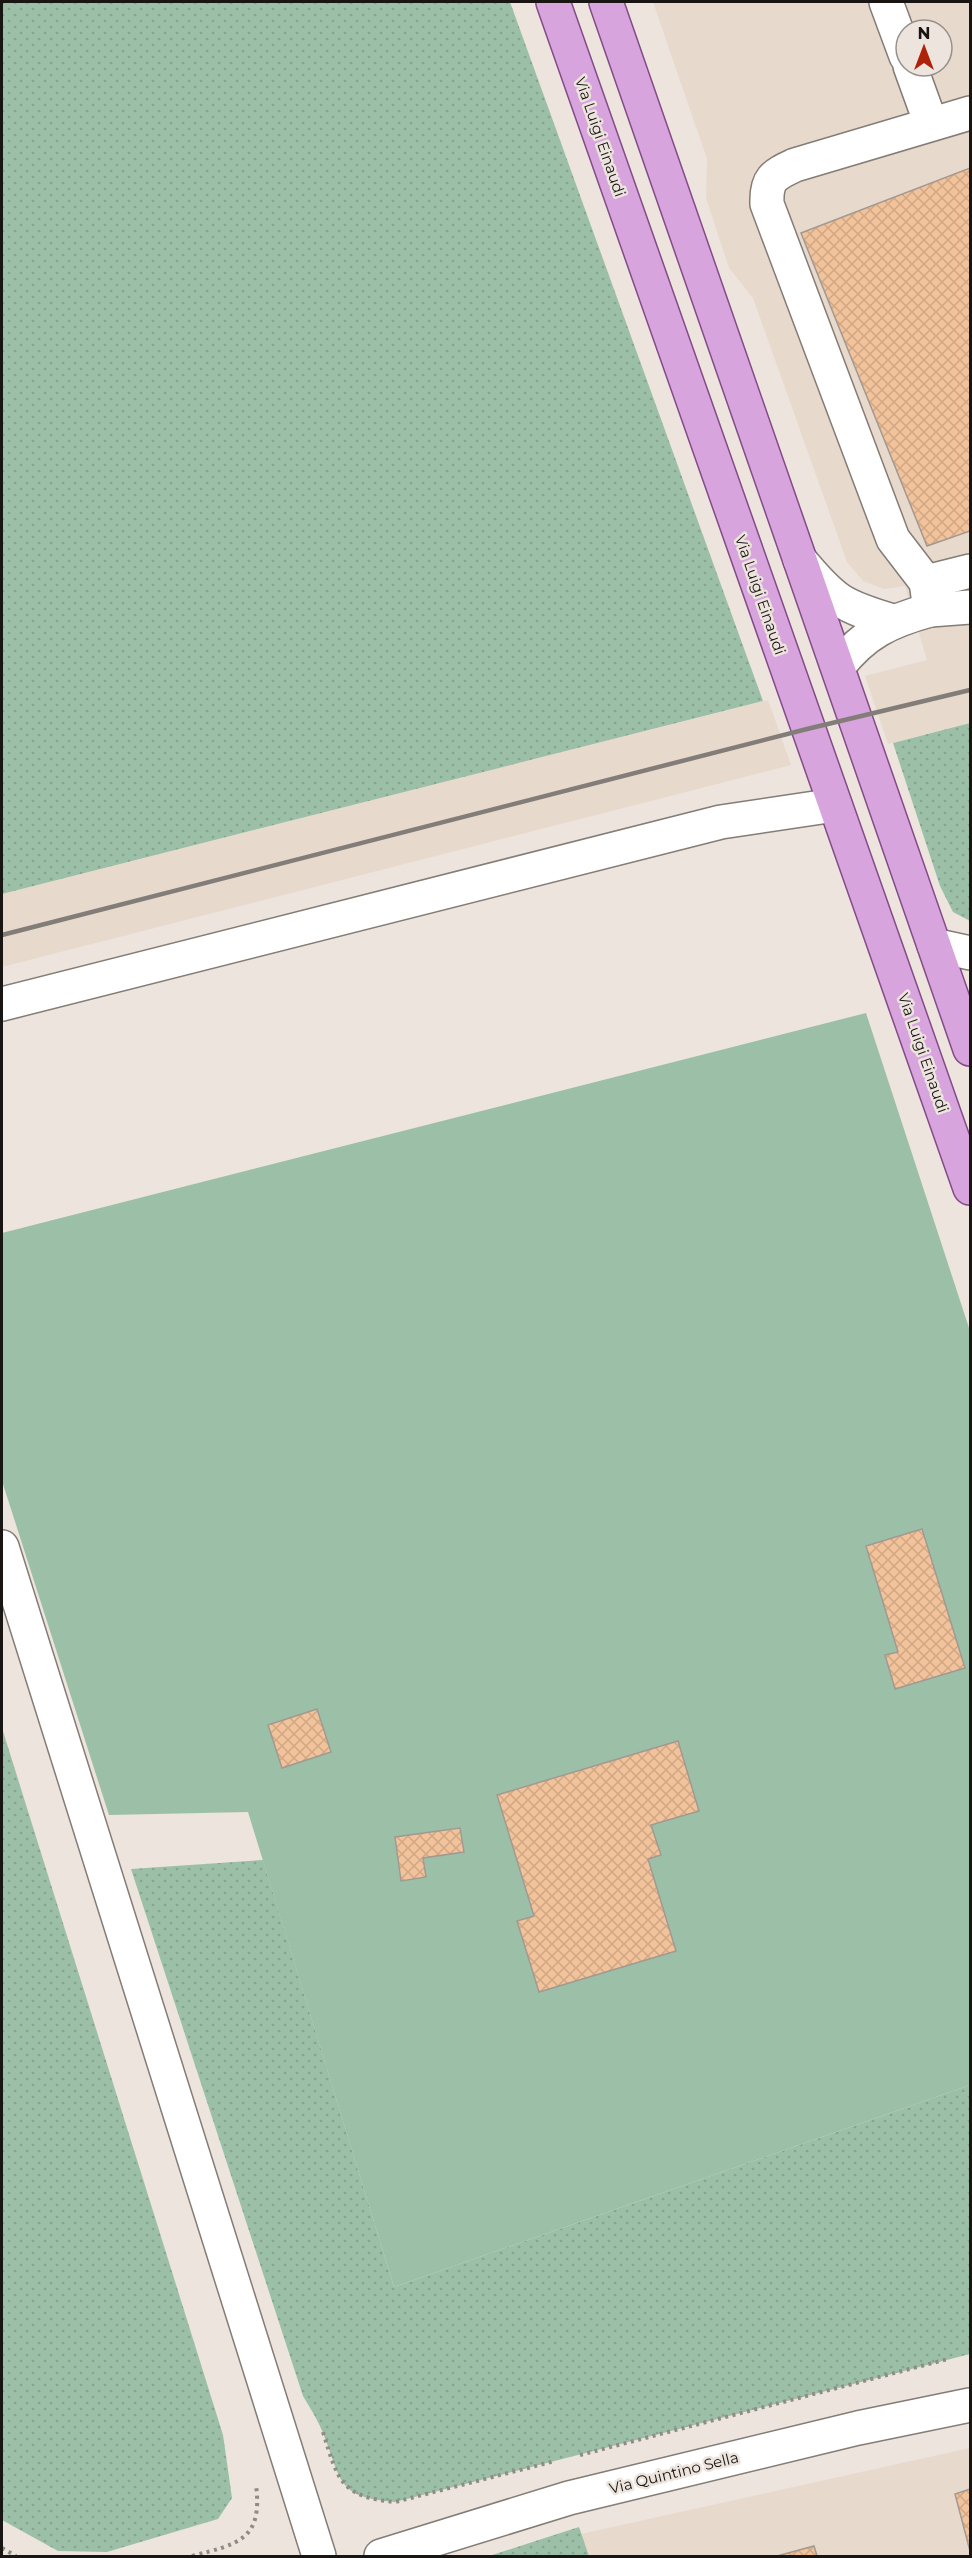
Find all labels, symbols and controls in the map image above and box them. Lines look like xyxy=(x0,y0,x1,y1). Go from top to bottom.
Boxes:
north arrow xyxy=(894,18,954,78)
text: N xyxy=(918,24,930,43)
street label: Via Luigi Einaudi xyxy=(571,74,630,199)
street label: Via Luigi Einaudi xyxy=(731,532,790,657)
street label: Via Luigi Einaudi xyxy=(894,990,953,1115)
street label: Via Quintino Sella xyxy=(607,2447,741,2498)

